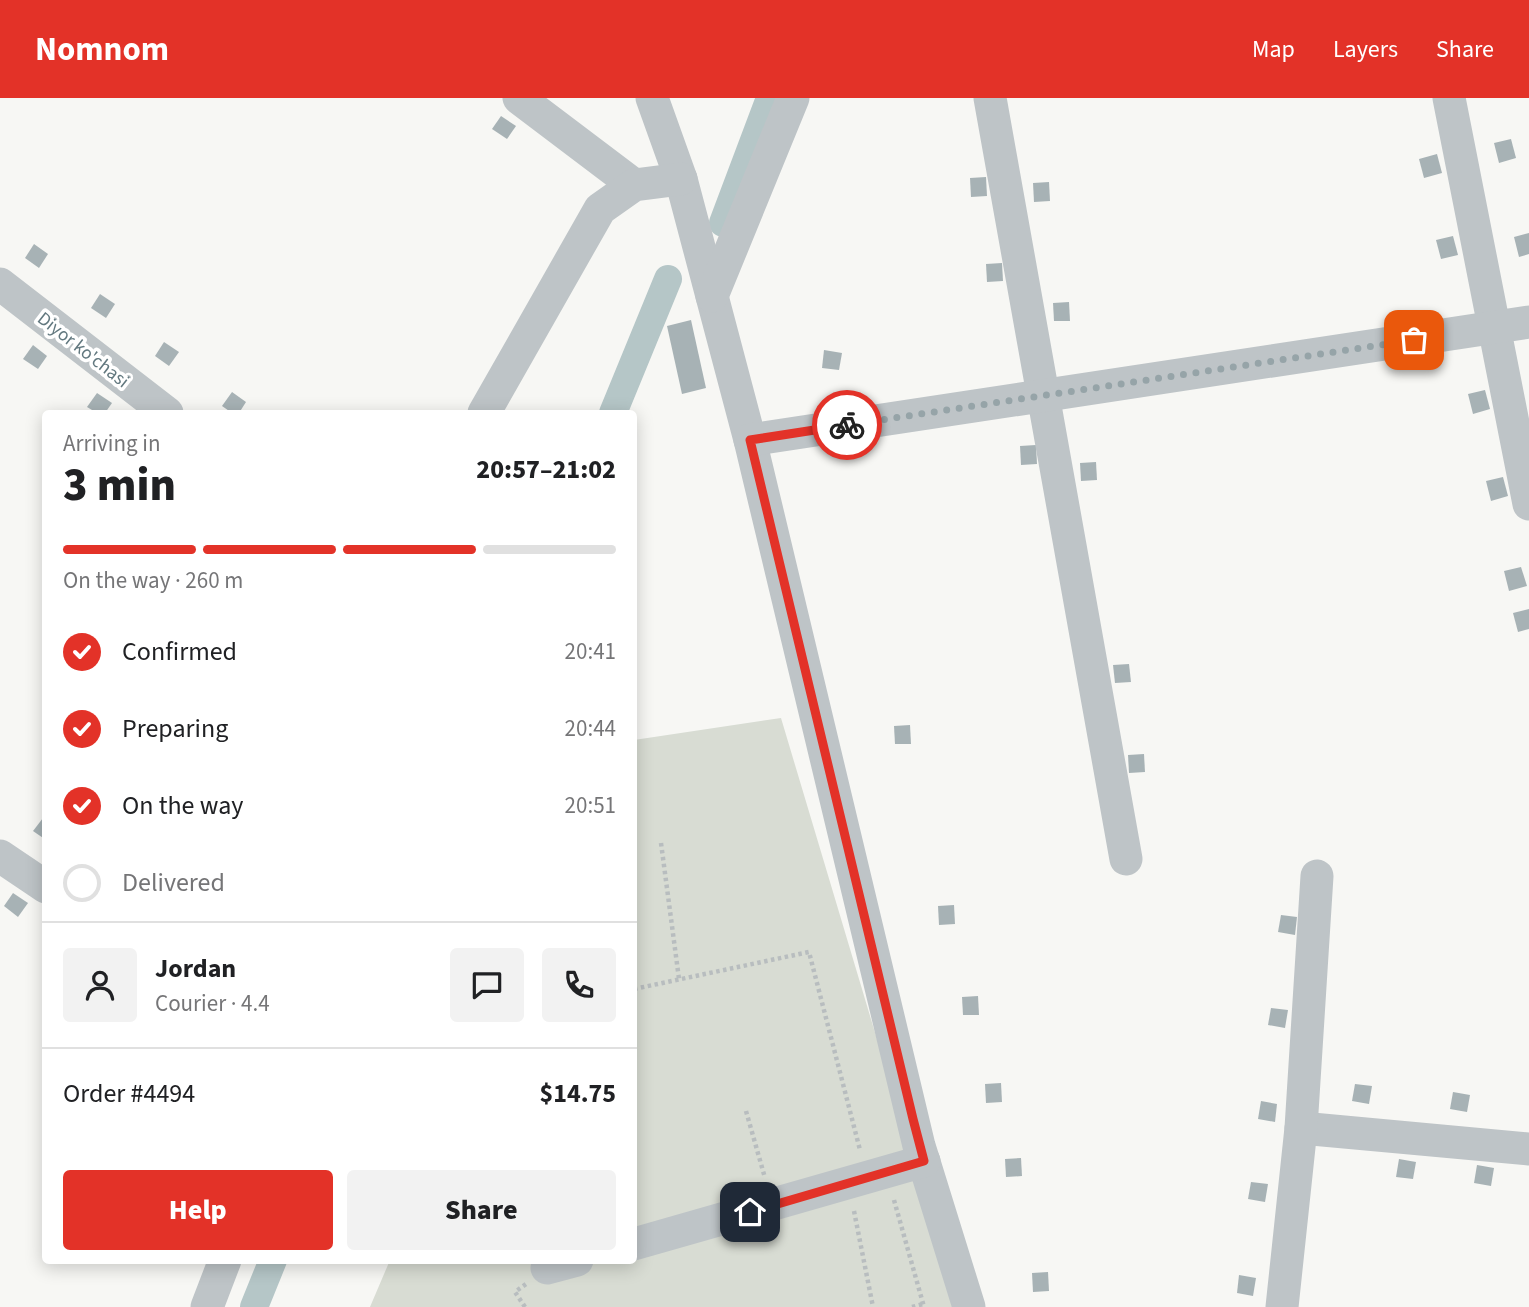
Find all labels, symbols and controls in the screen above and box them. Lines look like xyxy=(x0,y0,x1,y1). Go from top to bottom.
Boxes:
text: Nomnom xyxy=(35,26,169,73)
text: Map xyxy=(1252,32,1295,67)
text: Layers xyxy=(1333,32,1398,67)
text: Share xyxy=(1436,32,1494,67)
street label: Diyor ko'chasi xyxy=(31,306,135,395)
pin xyxy=(1384,310,1444,370)
icon: bag xyxy=(1395,321,1433,359)
courier xyxy=(812,390,882,460)
icon: bike xyxy=(828,406,866,444)
text: Arriving in xyxy=(63,427,161,460)
text: 20:57–21:02 xyxy=(476,451,616,488)
text: 3 min xyxy=(63,453,176,518)
text: On the way · 260 m xyxy=(63,564,243,597)
icon: check xyxy=(63,633,101,671)
text: Confirmed xyxy=(122,633,237,670)
text: 20:41 xyxy=(565,635,616,668)
icon: check xyxy=(63,710,101,748)
text: Preparing xyxy=(122,710,228,747)
text: 20:44 xyxy=(565,712,616,745)
icon: check xyxy=(63,787,101,825)
text: On the way xyxy=(122,787,243,824)
text: 20:51 xyxy=(565,789,616,822)
text: Delivered xyxy=(122,864,225,901)
button: person xyxy=(63,948,137,1022)
button: chat xyxy=(450,948,524,1022)
button: phone xyxy=(542,948,616,1022)
text: Jordan xyxy=(155,950,236,987)
text: Courier · 4.4 xyxy=(155,987,270,1020)
text: Order #4494 xyxy=(63,1075,195,1112)
text: $14.75 xyxy=(540,1075,616,1112)
button: Help xyxy=(63,1170,333,1250)
button: Share xyxy=(347,1170,616,1250)
pin xyxy=(720,1182,780,1242)
icon: home xyxy=(731,1193,769,1231)

